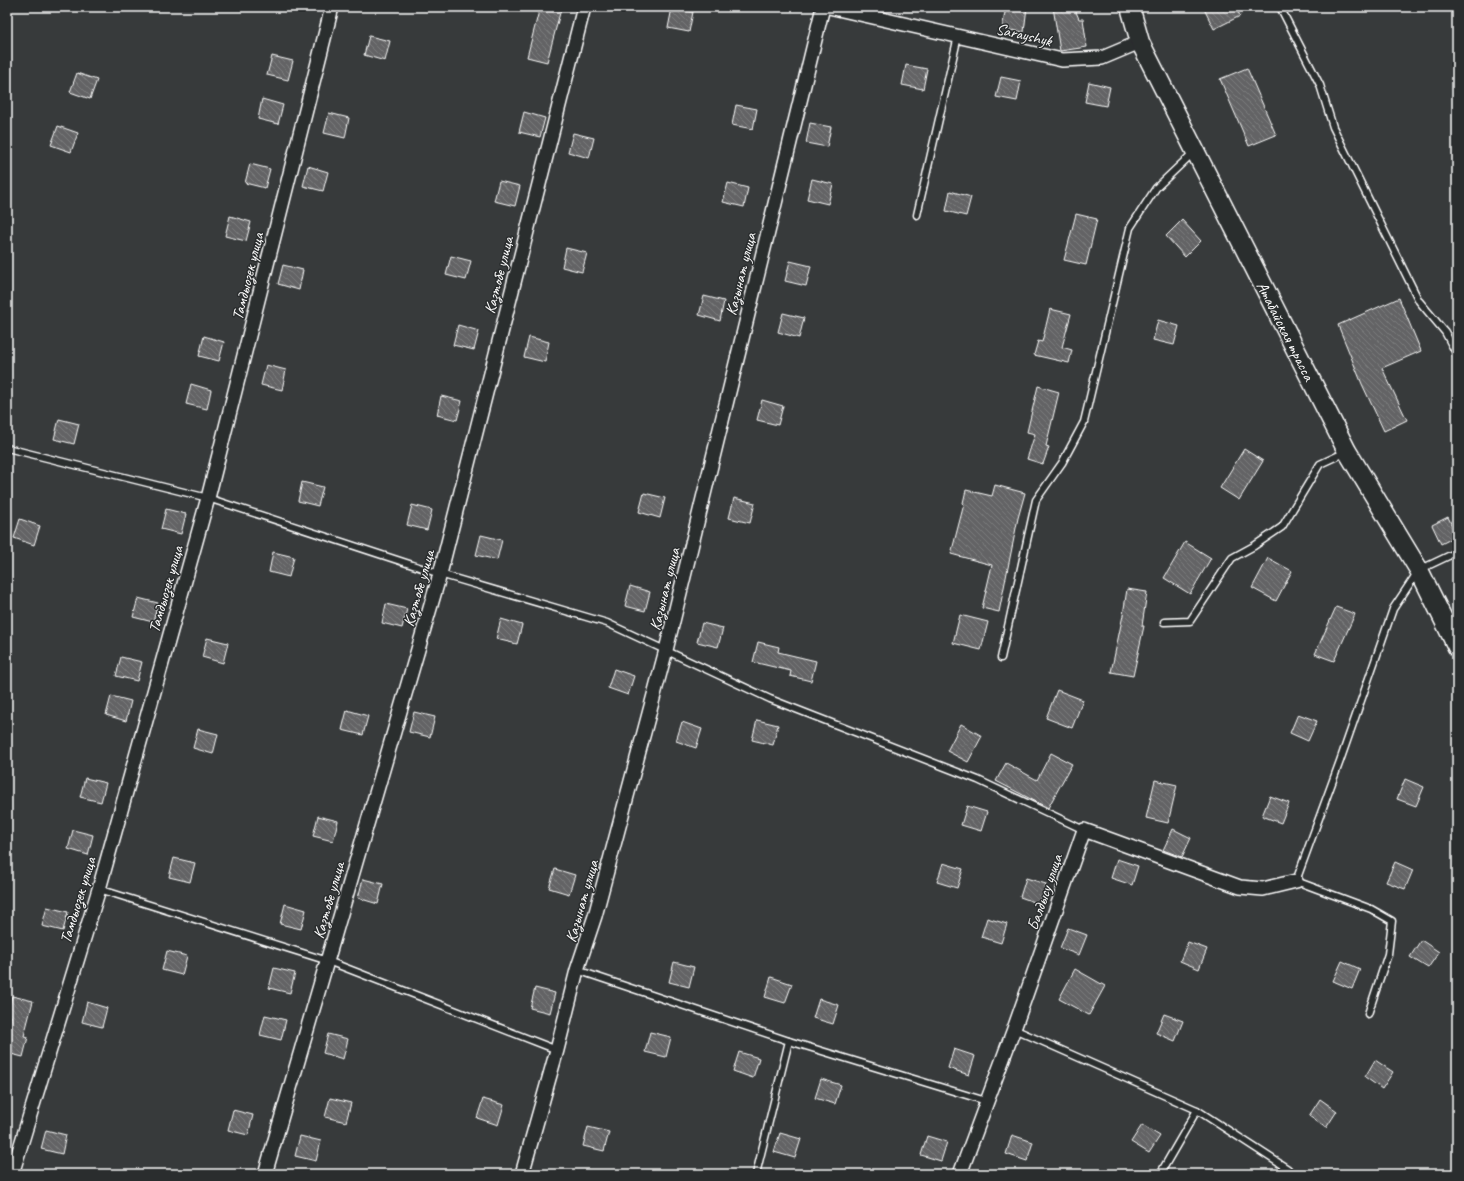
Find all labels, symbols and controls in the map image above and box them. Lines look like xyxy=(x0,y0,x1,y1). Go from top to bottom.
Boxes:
street label: Sarayshyk xyxy=(994,19,1055,51)
street label: Тамдыозек улица xyxy=(227,229,269,322)
street label: Казынат улица xyxy=(721,230,761,318)
street label: Казтобе улица xyxy=(480,233,519,316)
street label: Атабайская трасса xyxy=(1252,278,1319,385)
street label: Тамдыозек улица xyxy=(144,542,188,635)
street label: Казынат улица xyxy=(645,545,685,633)
street label: Казтобе улица xyxy=(399,546,440,629)
street label: Балдысу улица xyxy=(1023,851,1068,933)
street label: Тамдыозек улица xyxy=(55,853,101,946)
street label: Казынат улица xyxy=(561,857,603,945)
street label: Казтобе улица xyxy=(309,858,350,941)

